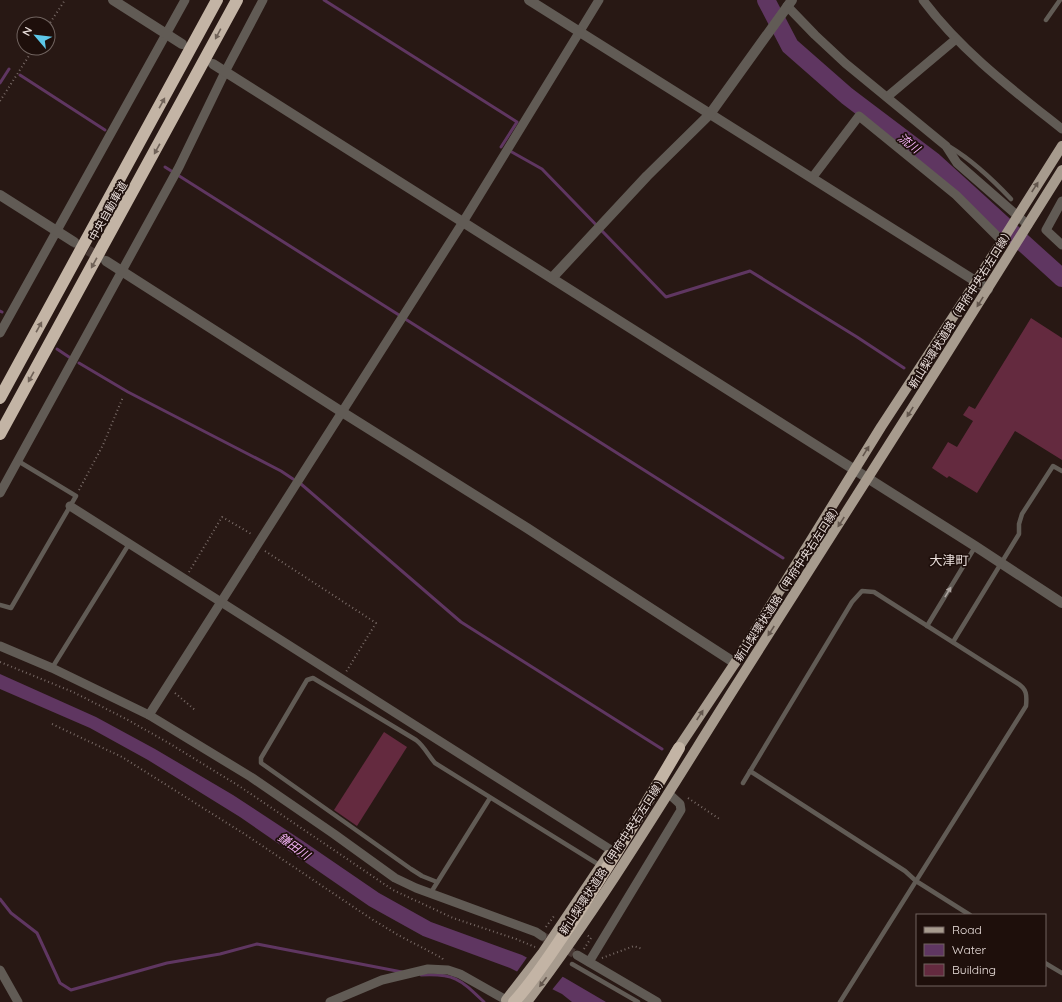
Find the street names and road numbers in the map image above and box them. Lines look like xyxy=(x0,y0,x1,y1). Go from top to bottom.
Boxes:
street label: 中央自動車道 xyxy=(86,179,130,243)
street label: 新山梨環状道路（甲府中央右左口線） xyxy=(906,225,1016,391)
street label: 新山梨環状道路（甲府中央右左口線） xyxy=(731,500,845,664)
street label: 新山梨環状道路（甲府中央右左口線） xyxy=(556,773,670,937)

